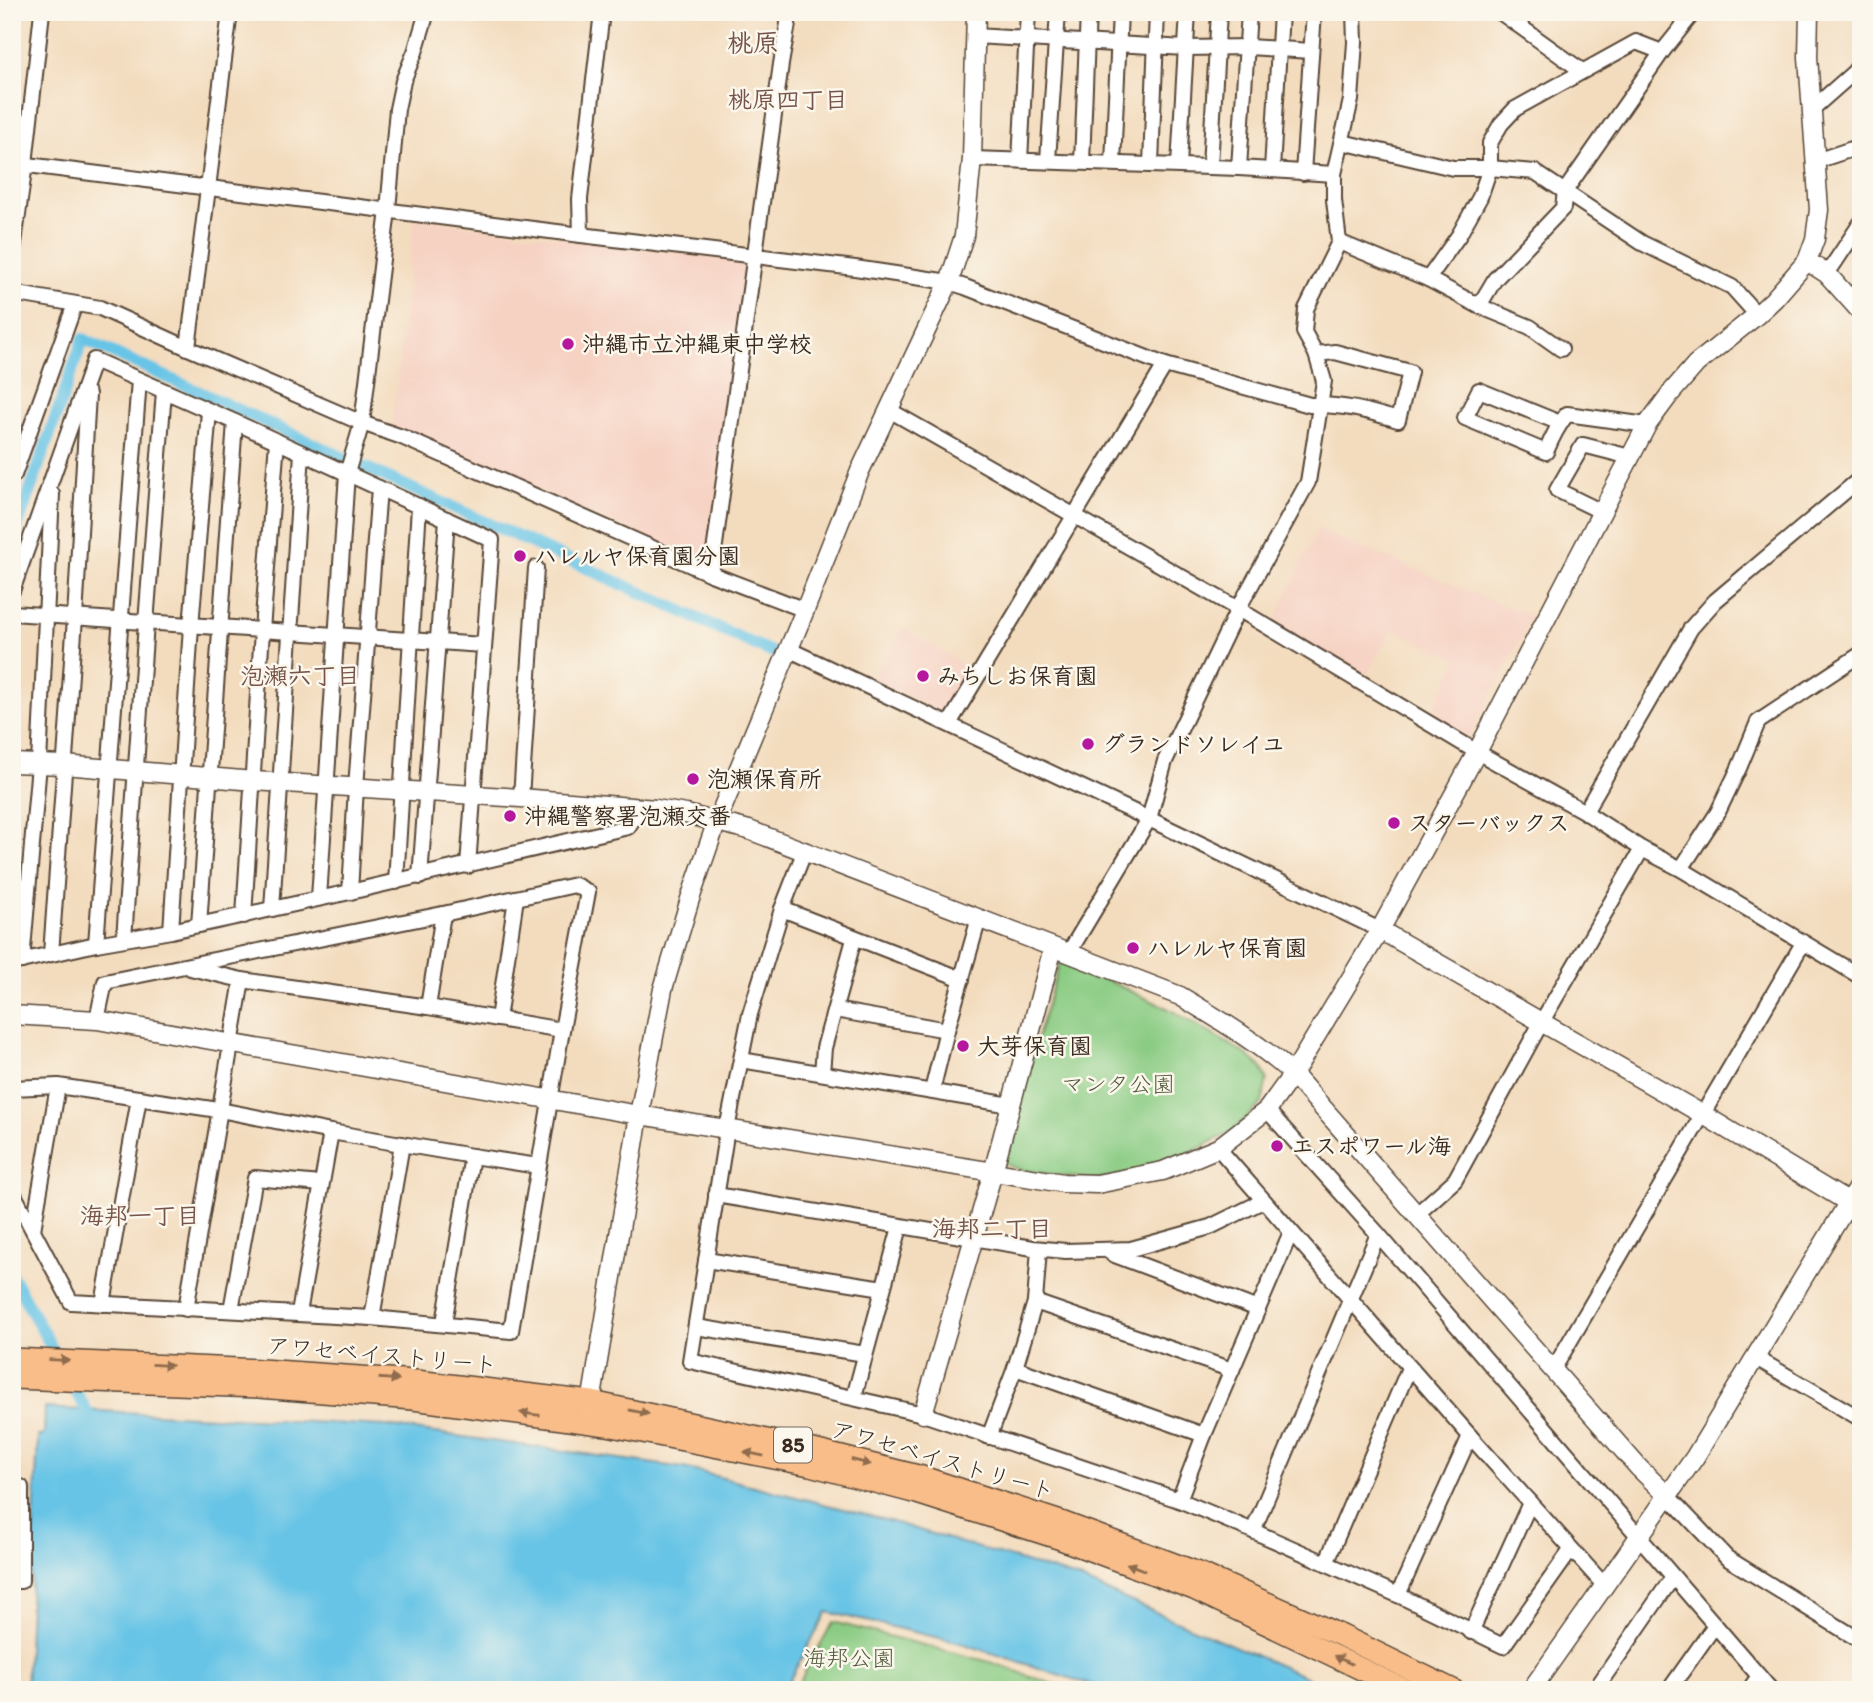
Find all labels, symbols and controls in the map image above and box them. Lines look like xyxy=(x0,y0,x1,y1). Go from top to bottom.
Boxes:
district label: 桃原 xyxy=(727,27,779,59)
district label: 桃原四丁目 xyxy=(728,85,848,114)
place label: 沖縄市立沖縄東中学校 xyxy=(582,330,812,358)
marker: 沖縄市立沖縄東中学校 xyxy=(560,336,576,352)
place label: ハレルヤ保育園分園 xyxy=(534,542,740,570)
marker: ハレルヤ保育園分園 xyxy=(512,548,528,564)
district label: 泡瀬六丁目 xyxy=(240,661,360,690)
place label: みちしお保育園 xyxy=(937,662,1098,690)
marker: みちしお保育園 xyxy=(915,668,931,684)
place label: グランドソレイユ xyxy=(1102,730,1285,758)
marker: グランドソレイユ xyxy=(1080,736,1096,752)
place label: 泡瀬保育所 xyxy=(707,765,822,793)
marker: 泡瀬保育所 xyxy=(685,771,701,787)
place label: 沖縄警察署泡瀬交番 xyxy=(524,802,731,830)
marker: 沖縄警察署泡瀬交番 xyxy=(502,808,518,824)
place label: スターバックス xyxy=(1408,809,1569,837)
marker: スターバックス xyxy=(1386,815,1402,831)
place label: ハレルヤ保育園 xyxy=(1147,934,1307,962)
marker: ハレルヤ保育園 xyxy=(1125,940,1141,956)
place label: 大芽保育園 xyxy=(977,1032,1092,1060)
marker: 大芽保育園 xyxy=(955,1038,971,1054)
park label: マンタ公園 xyxy=(1061,1070,1175,1098)
place label: エスポワール海 xyxy=(1291,1132,1451,1160)
marker: エスポワール海 xyxy=(1269,1138,1285,1154)
district label: 海邦一丁目 xyxy=(80,1201,200,1230)
district label: 海邦二丁目 xyxy=(932,1214,1052,1243)
street label: アワセベイストリート xyxy=(266,1331,498,1379)
one-way arrow xyxy=(49,1355,71,1366)
one-way arrow xyxy=(152,1360,174,1371)
one-way arrow xyxy=(379,1374,401,1385)
one-way arrow xyxy=(628,1406,650,1417)
one-way arrow xyxy=(519,1409,541,1420)
street label: アワセベイストリート xyxy=(828,1415,1058,1505)
road number: 85 xyxy=(774,1428,812,1462)
one-way arrow xyxy=(743,1449,765,1460)
one-way arrow xyxy=(850,1457,872,1468)
one-way arrow xyxy=(1126,1561,1147,1572)
park label: 海邦公園 xyxy=(803,1644,895,1672)
one-way arrow xyxy=(1333,1655,1354,1666)

